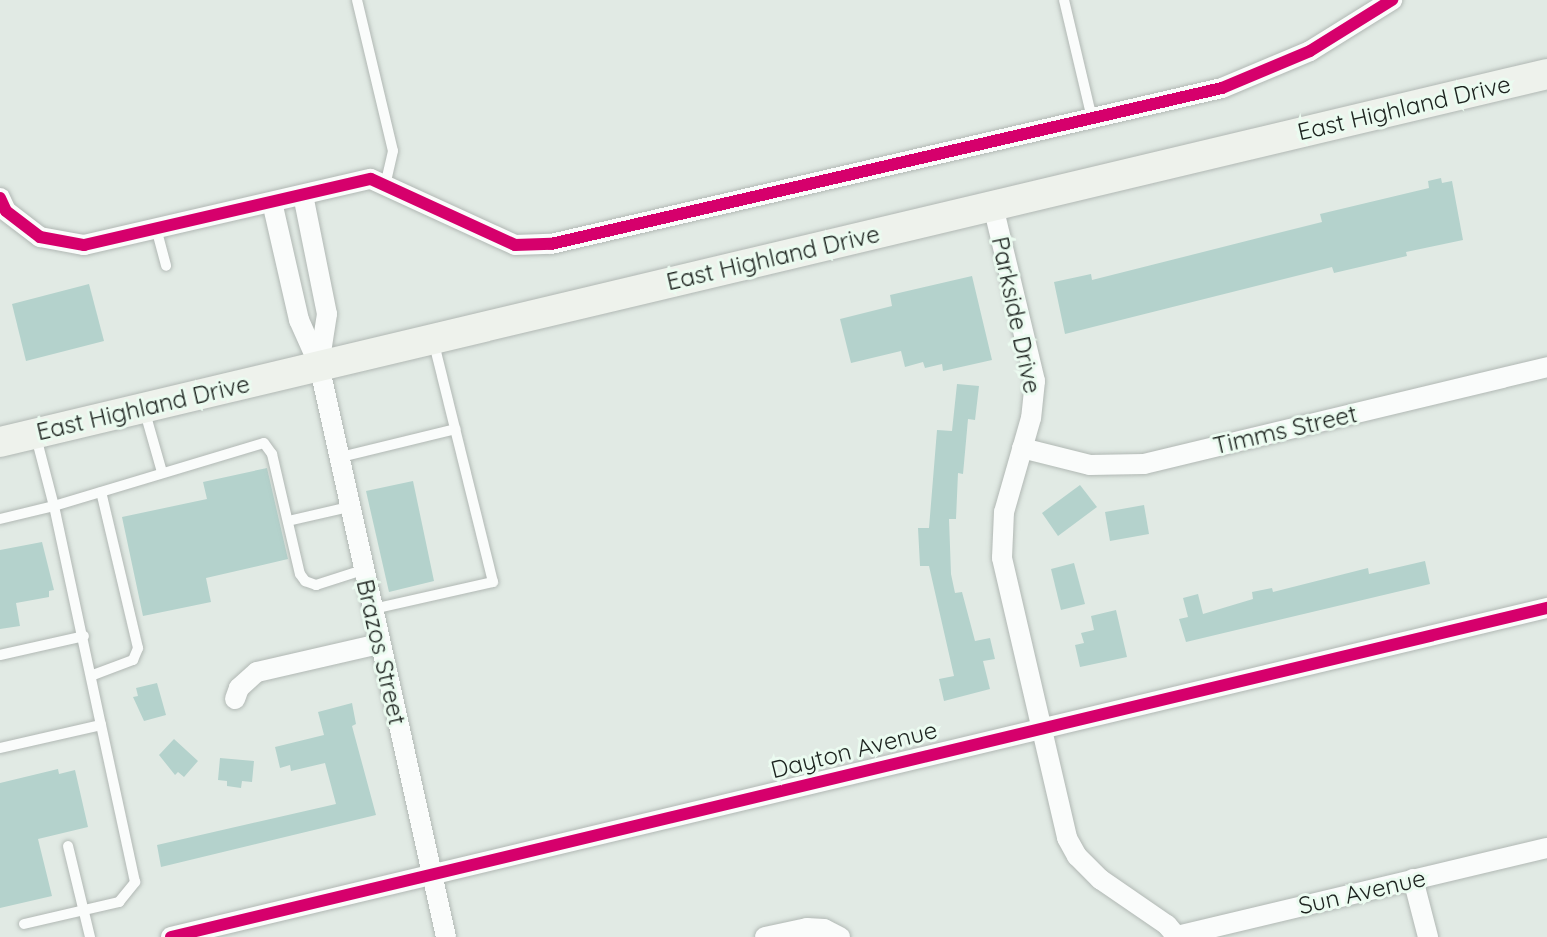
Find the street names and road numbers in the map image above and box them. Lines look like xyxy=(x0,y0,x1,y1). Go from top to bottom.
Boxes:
street label: East Highland Drive xyxy=(1295,69,1513,147)
street label: East Highland Drive xyxy=(664,219,882,297)
street label: Parkside Drive xyxy=(985,234,1047,396)
street label: East Highland Drive xyxy=(34,369,252,447)
street label: Timms Street xyxy=(1210,399,1360,461)
street label: Brazos Street xyxy=(350,577,412,727)
street label: Dayton Avenue xyxy=(768,715,940,785)
street label: Sun Avenue xyxy=(1296,863,1428,921)

